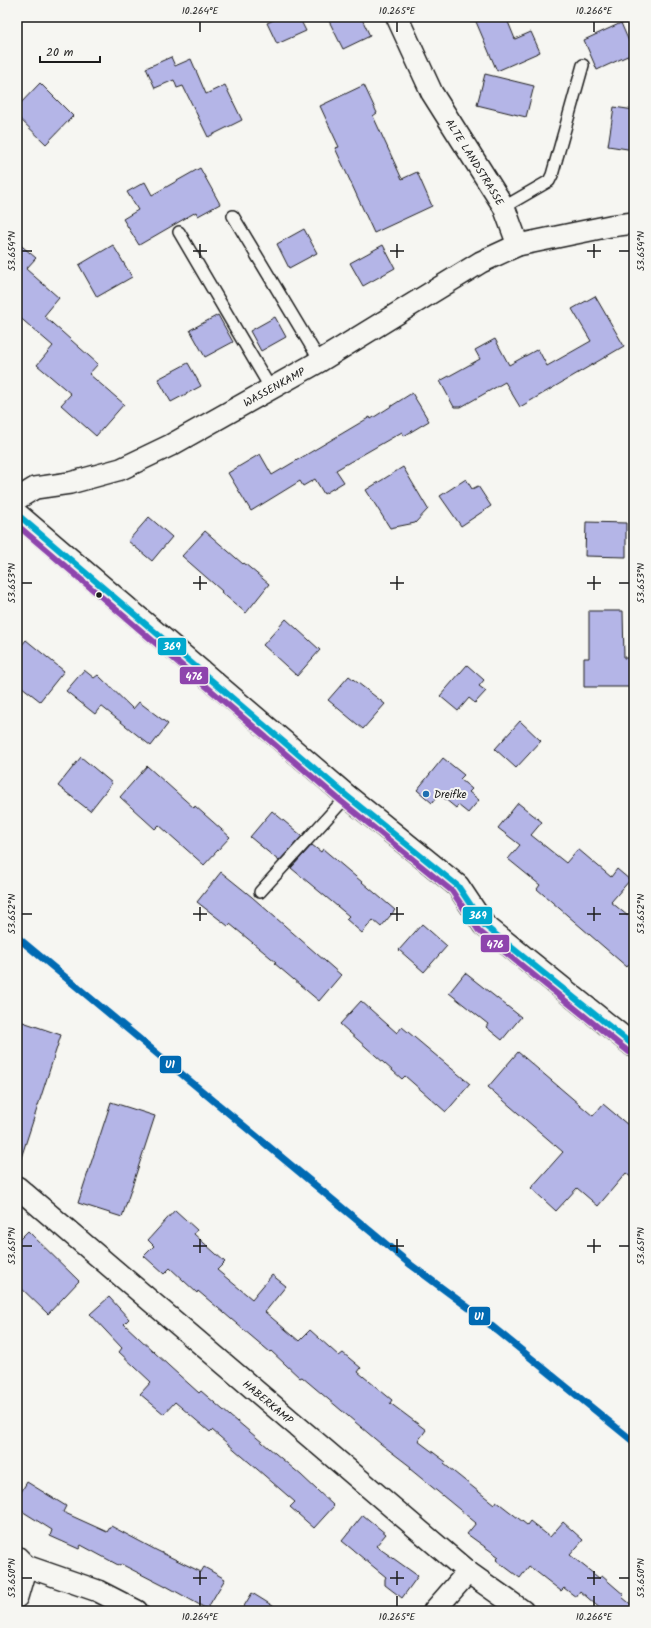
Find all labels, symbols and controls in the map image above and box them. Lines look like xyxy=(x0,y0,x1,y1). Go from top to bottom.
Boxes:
text: 10.264°E xyxy=(182,3,219,19)
text: 10.265°E xyxy=(379,3,416,19)
text: 10.266°E xyxy=(576,3,613,19)
scale bar xyxy=(40,38,100,64)
text: 20 m xyxy=(46,43,74,62)
street label: ALTE LANDSTRASSE xyxy=(440,116,508,210)
text: 53.654°N xyxy=(4,231,20,271)
text: 53.654°N xyxy=(633,231,649,271)
street label: WASSENKAMP xyxy=(240,363,310,412)
text: 53.653°N xyxy=(4,563,20,603)
text: 53.653°N xyxy=(633,563,649,603)
unlabelled marker xyxy=(94,590,104,600)
line badge: 369 xyxy=(157,637,187,656)
text: 369 xyxy=(162,638,181,656)
line badge: 476 xyxy=(179,666,209,685)
text: 476 xyxy=(185,668,203,686)
place label: Dreifke xyxy=(434,786,467,804)
marker: Dreifke xyxy=(421,789,431,799)
text: 53.652°N xyxy=(4,894,20,934)
text: 53.652°N xyxy=(633,894,649,934)
line badge: 369 xyxy=(462,906,493,925)
text: 369 xyxy=(468,907,487,925)
line badge: 476 xyxy=(480,934,510,953)
text: 476 xyxy=(486,936,504,954)
line badge: U1 xyxy=(159,1055,182,1074)
text: U1 xyxy=(165,1056,176,1074)
text: 53.651°N xyxy=(4,1227,20,1265)
text: 53.651°N xyxy=(633,1227,649,1265)
line badge: U1 xyxy=(468,1306,491,1326)
text: U1 xyxy=(474,1308,485,1326)
street label: HABERKAMP xyxy=(238,1376,298,1430)
text: 53.650°N xyxy=(4,1558,20,1598)
text: 53.650°N xyxy=(633,1558,649,1598)
text: 10.264°E xyxy=(182,1609,219,1625)
text: 10.265°E xyxy=(379,1609,416,1625)
text: 10.266°E xyxy=(576,1609,613,1625)

